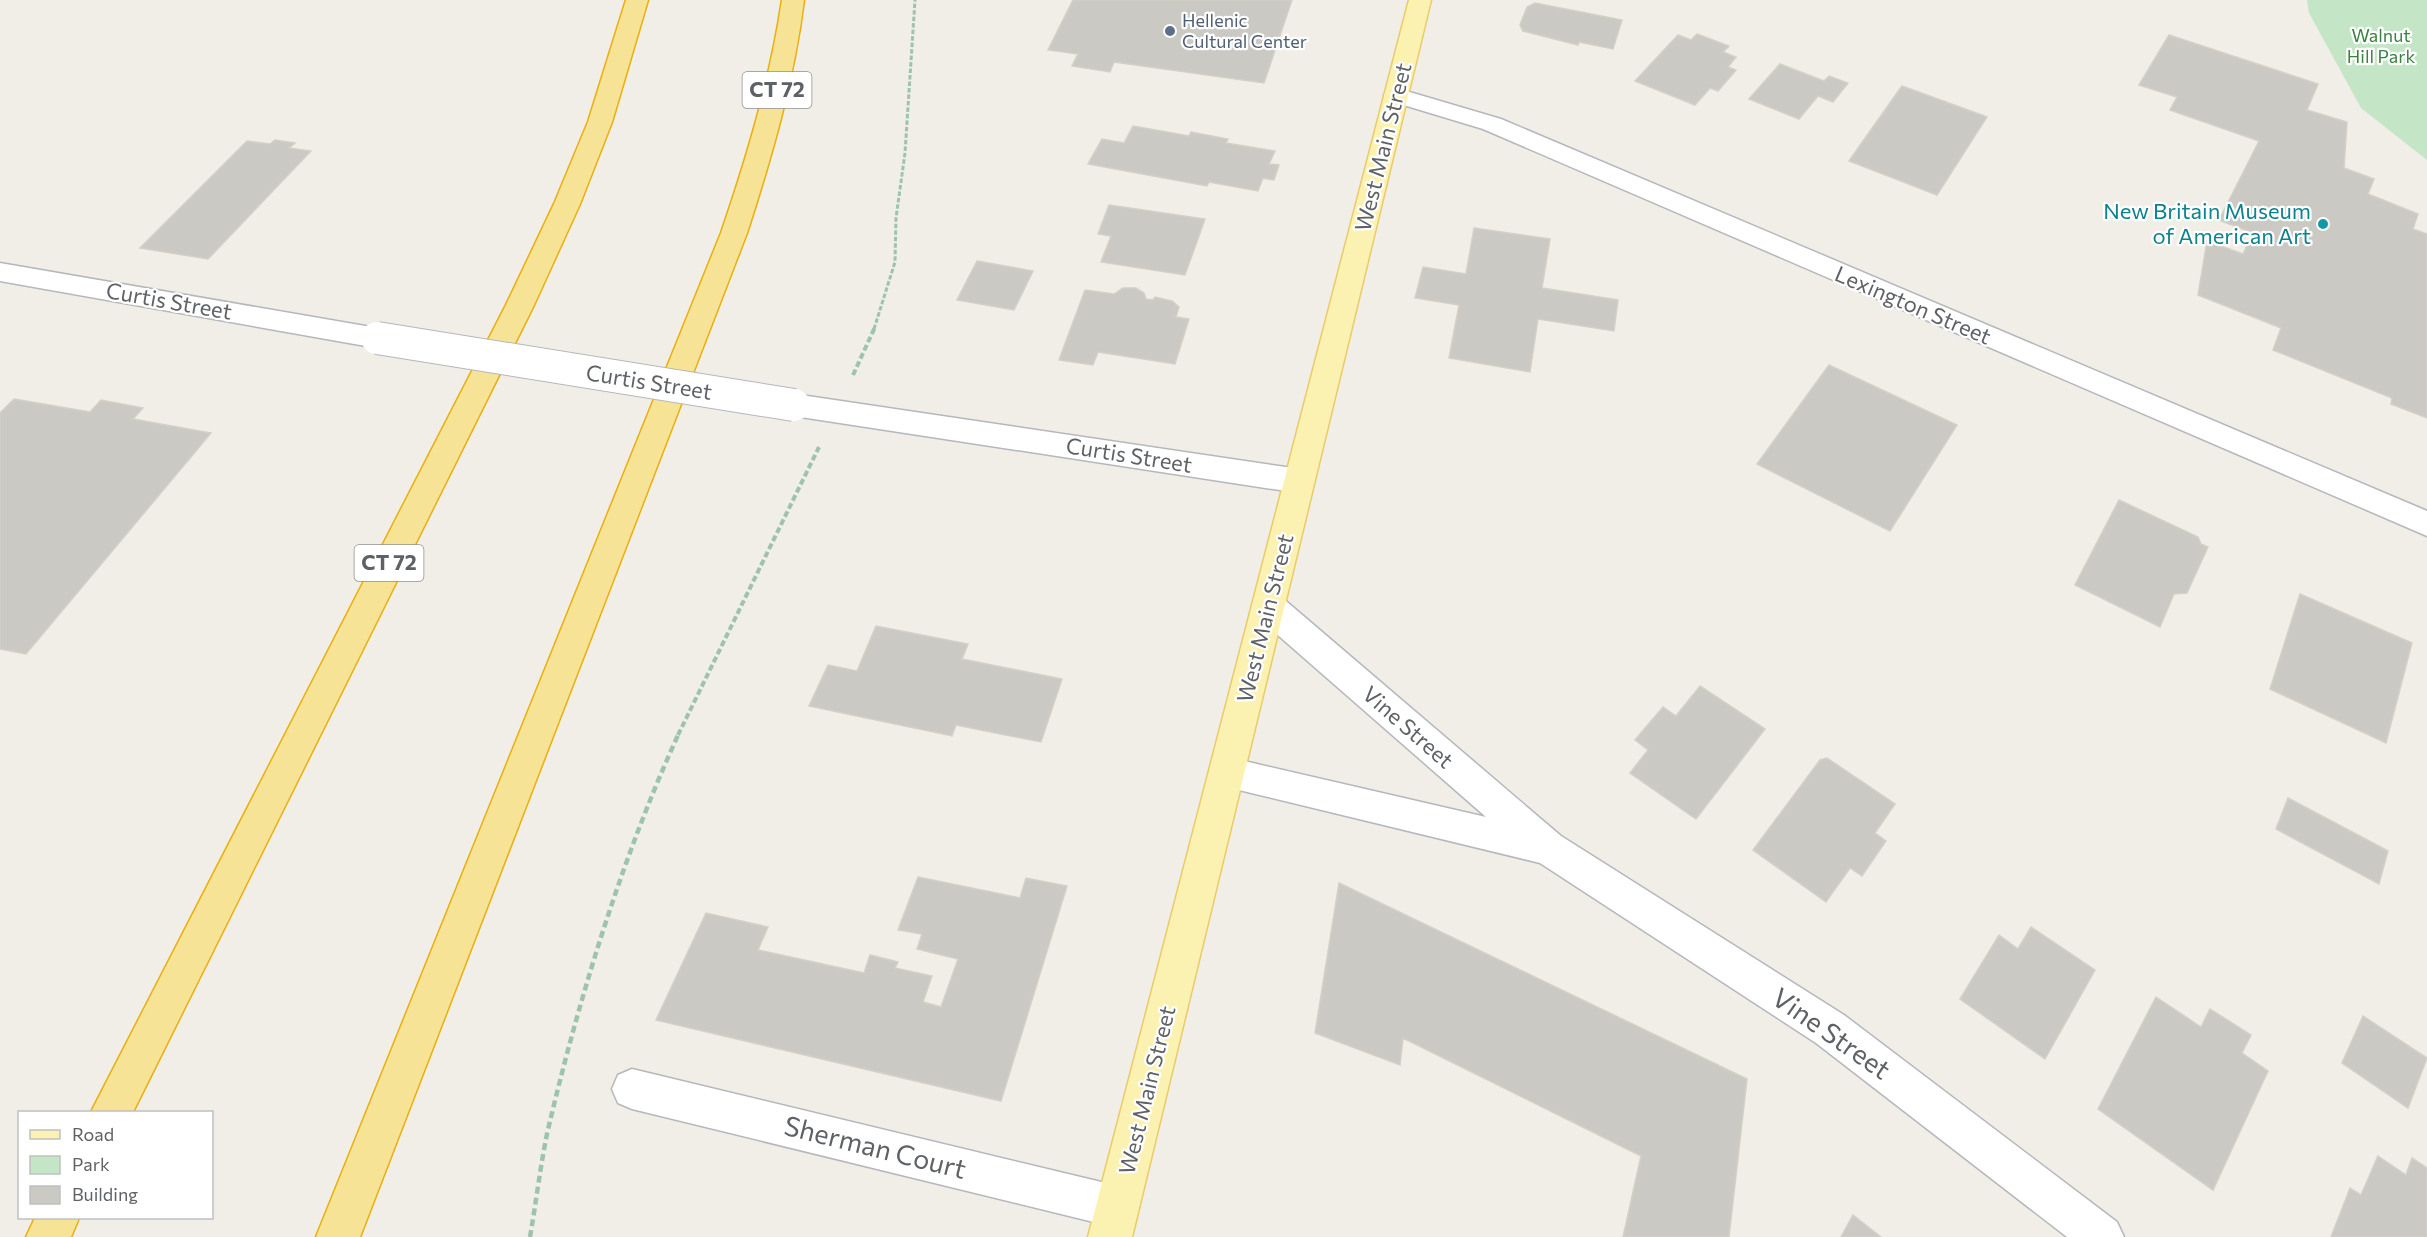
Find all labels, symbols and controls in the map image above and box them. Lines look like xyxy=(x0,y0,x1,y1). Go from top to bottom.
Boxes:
place label: Hellenic Cultural Center xyxy=(1182,9,1307,52)
marker: Hellenic Cultural Center xyxy=(1163,24,1177,38)
park label: Walnut Hill Park xyxy=(2347,24,2415,67)
street label: West Main Street xyxy=(1349,60,1417,234)
road number: CT 72 xyxy=(742,72,812,108)
place label: New Britain Museum of American Art xyxy=(2103,197,2311,249)
marker: New Britain Museum of American Art xyxy=(2316,217,2330,231)
street label: Lexington Street xyxy=(1831,259,1995,350)
street label: Curtis Street xyxy=(104,276,234,325)
street label: Curtis Street xyxy=(584,358,714,405)
street label: Curtis Street xyxy=(1064,431,1194,478)
street label: West Main Street xyxy=(1231,531,1299,705)
road number: CT 72 xyxy=(354,545,424,581)
street label: Vine Street xyxy=(1357,680,1459,773)
street label: Vine Street xyxy=(1766,980,1897,1085)
street label: West Main Street xyxy=(1113,1003,1181,1177)
street label: Sherman Court xyxy=(781,1108,970,1185)
legend xyxy=(18,1111,213,1219)
text: Road xyxy=(72,1123,114,1145)
text: Park xyxy=(72,1153,110,1175)
text: Building xyxy=(72,1183,138,1205)

